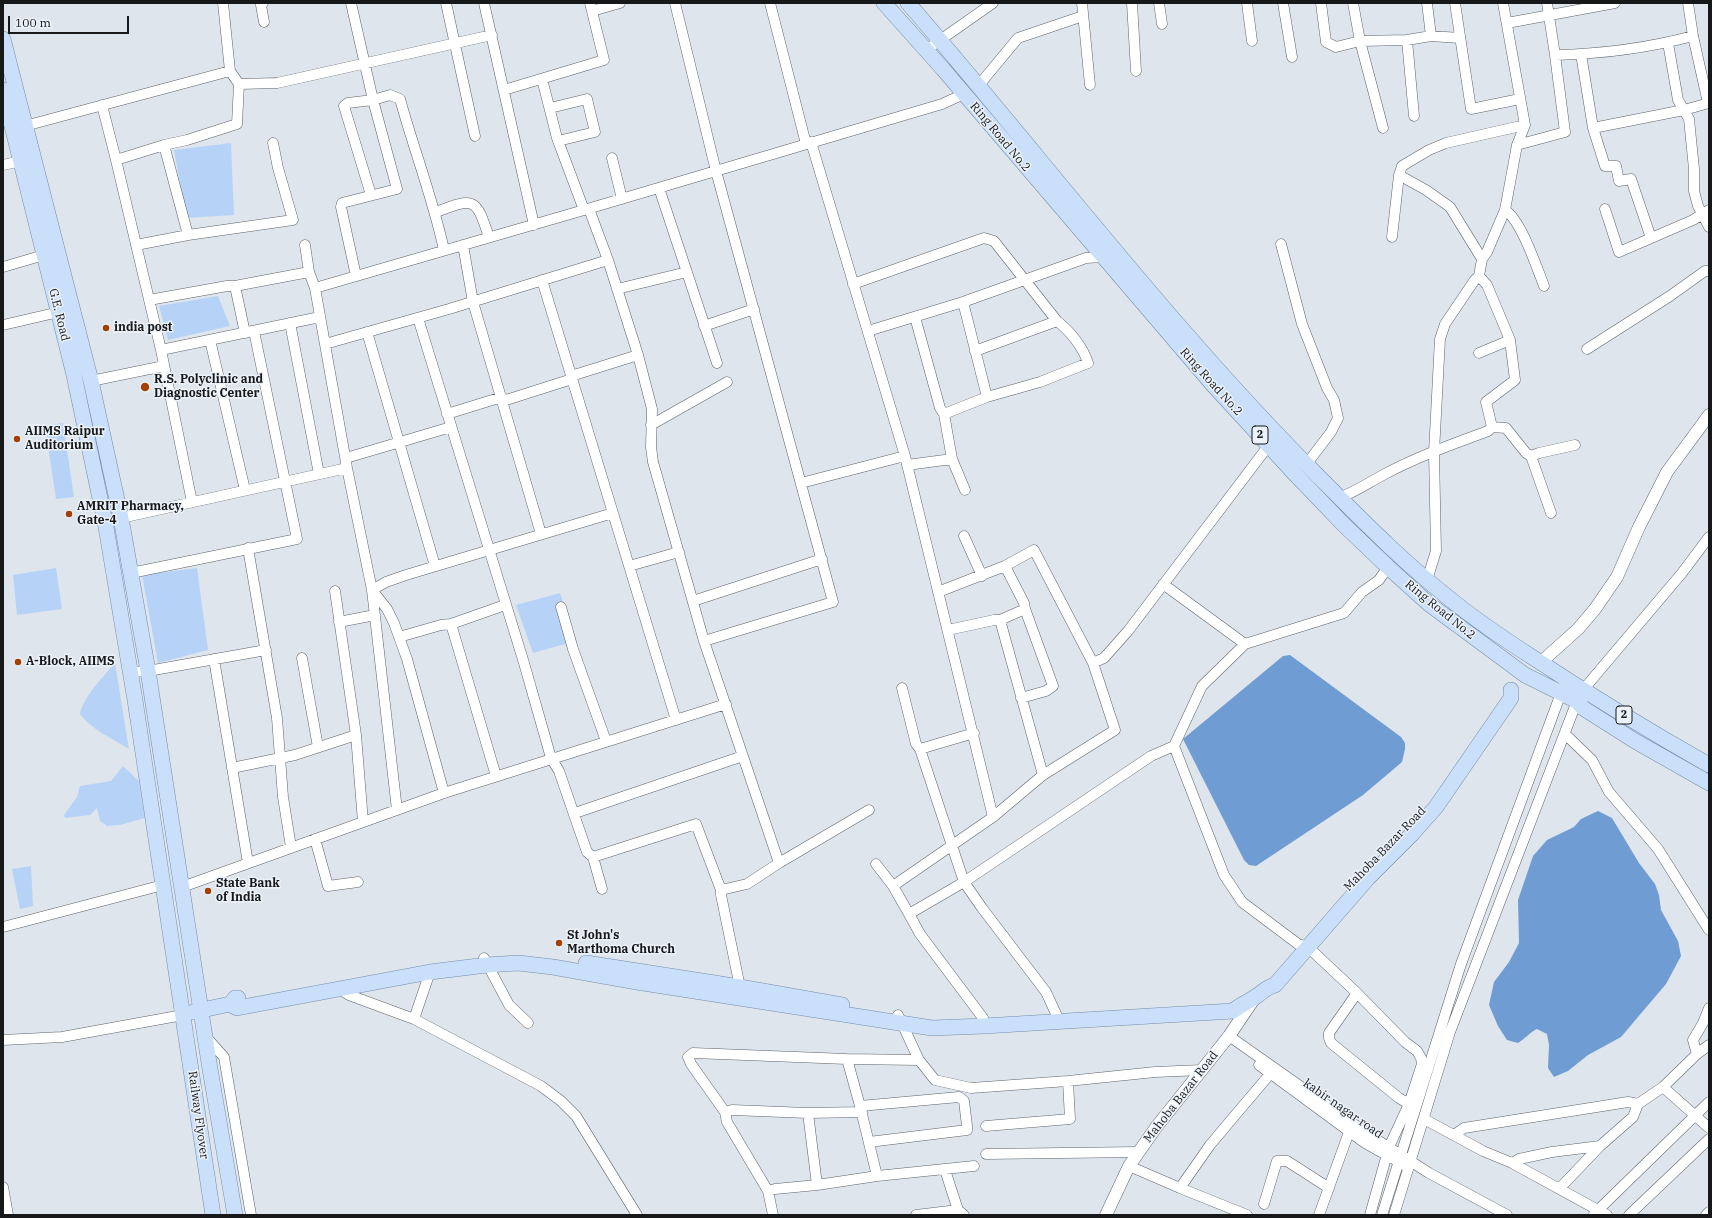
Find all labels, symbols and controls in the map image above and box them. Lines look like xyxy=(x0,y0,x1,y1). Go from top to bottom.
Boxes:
scale bar xyxy=(10,8,131,34)
text: 100 m xyxy=(15,15,51,30)
street label: Ring Road No.2 xyxy=(967,99,1033,175)
street label: G.E. Road xyxy=(46,287,72,343)
place label: india post xyxy=(114,321,172,335)
marker: india post xyxy=(101,323,111,333)
street label: Ring Road No.2 xyxy=(1177,345,1245,419)
place label: R.S. Polyclinic and Diagnostic Center xyxy=(154,373,263,401)
marker: R.S. Polyclinic and Diagnostic Center xyxy=(139,381,151,393)
place label: AIIMS Raipur Auditorium xyxy=(25,425,105,453)
road number: 2 xyxy=(1252,426,1268,444)
marker: AIIMS Raipur Auditorium xyxy=(12,434,22,444)
place label: AMRIT Pharmacy, Gate-4 xyxy=(77,500,184,528)
marker: AMRIT Pharmacy, Gate-4 xyxy=(64,509,74,519)
street label: Ring Road No.2 xyxy=(1402,577,1478,643)
place label: A-Block, AIIMS xyxy=(26,655,115,669)
marker: A-Block, AIIMS xyxy=(13,657,23,667)
road number: 2 xyxy=(1616,706,1632,724)
street label: Mahoba Bazar Road xyxy=(1341,804,1429,894)
place label: State Bank of India xyxy=(216,877,280,905)
marker: State Bank of India xyxy=(203,886,213,896)
place label: St John's Marthoma Church xyxy=(567,929,675,957)
marker: St John's Marthoma Church xyxy=(554,938,564,948)
street label: Mahoba Bazar Road xyxy=(1141,1048,1221,1146)
street label: Railway Flyover xyxy=(185,1070,211,1160)
street label: kabir nagar road xyxy=(1300,1076,1386,1142)

